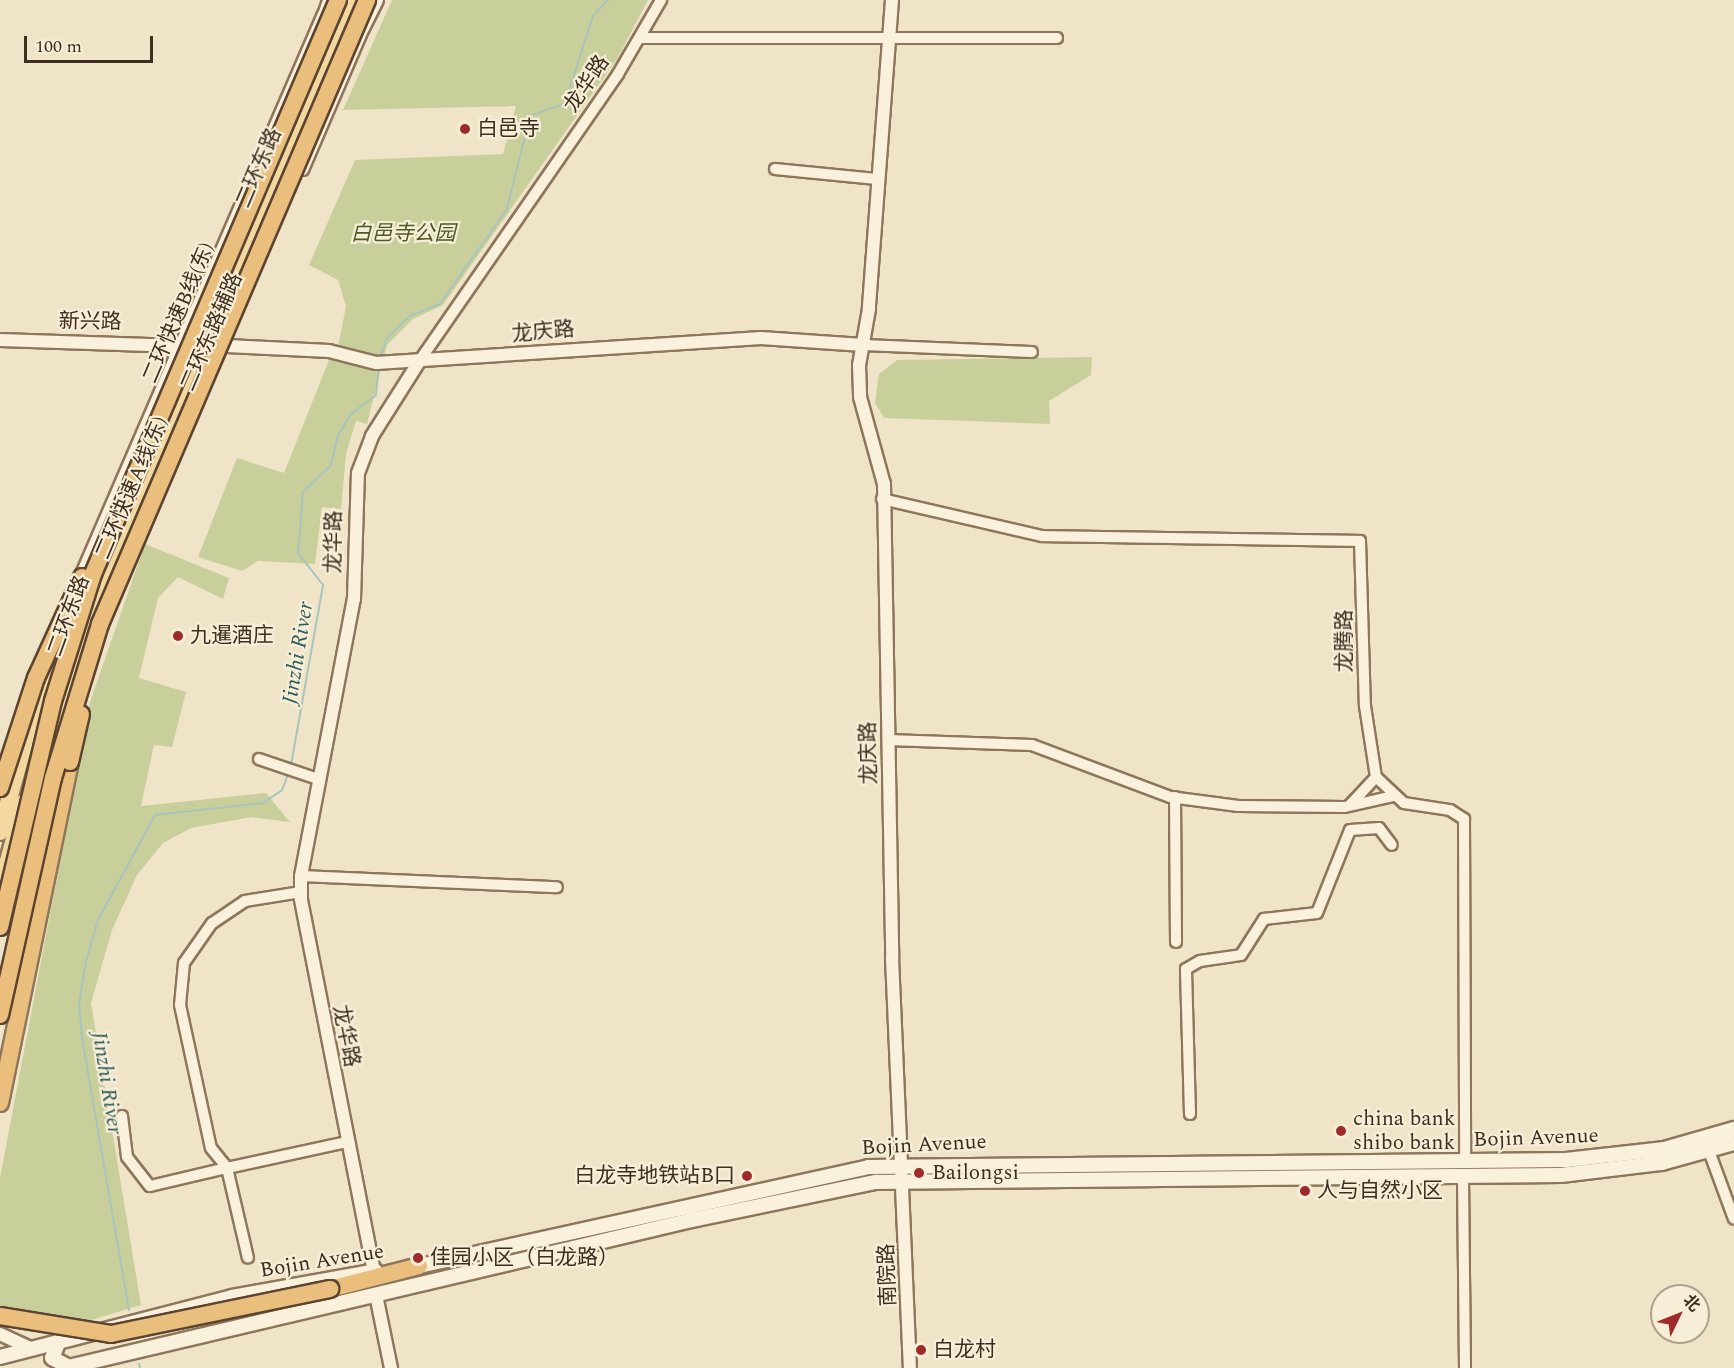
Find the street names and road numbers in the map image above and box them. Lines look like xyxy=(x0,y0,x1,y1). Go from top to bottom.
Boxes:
street label: 龙华路 xyxy=(559,51,615,117)
street label: 二环东路 xyxy=(231,124,287,212)
street label: 二环快速B线(东) xyxy=(138,239,220,387)
street label: 二环东路辅路 xyxy=(176,269,248,395)
street label: 新兴路 xyxy=(58,309,122,335)
street label: 龙庆路 xyxy=(511,317,575,347)
street label: 二环快速A线(东) xyxy=(91,413,173,563)
street label: 龙华路 xyxy=(321,510,347,574)
street label: 二环东路 xyxy=(43,572,95,660)
street label: 龙腾路 xyxy=(1332,610,1358,672)
street label: 龙庆路 xyxy=(856,721,882,785)
street label: 龙华路 xyxy=(328,1003,364,1069)
street label: Bojin Avenue xyxy=(1473,1123,1599,1153)
street label: Bojin Avenue xyxy=(861,1129,987,1161)
street label: Bojin Avenue xyxy=(258,1239,386,1283)
street label: 南院路 xyxy=(874,1243,902,1307)

